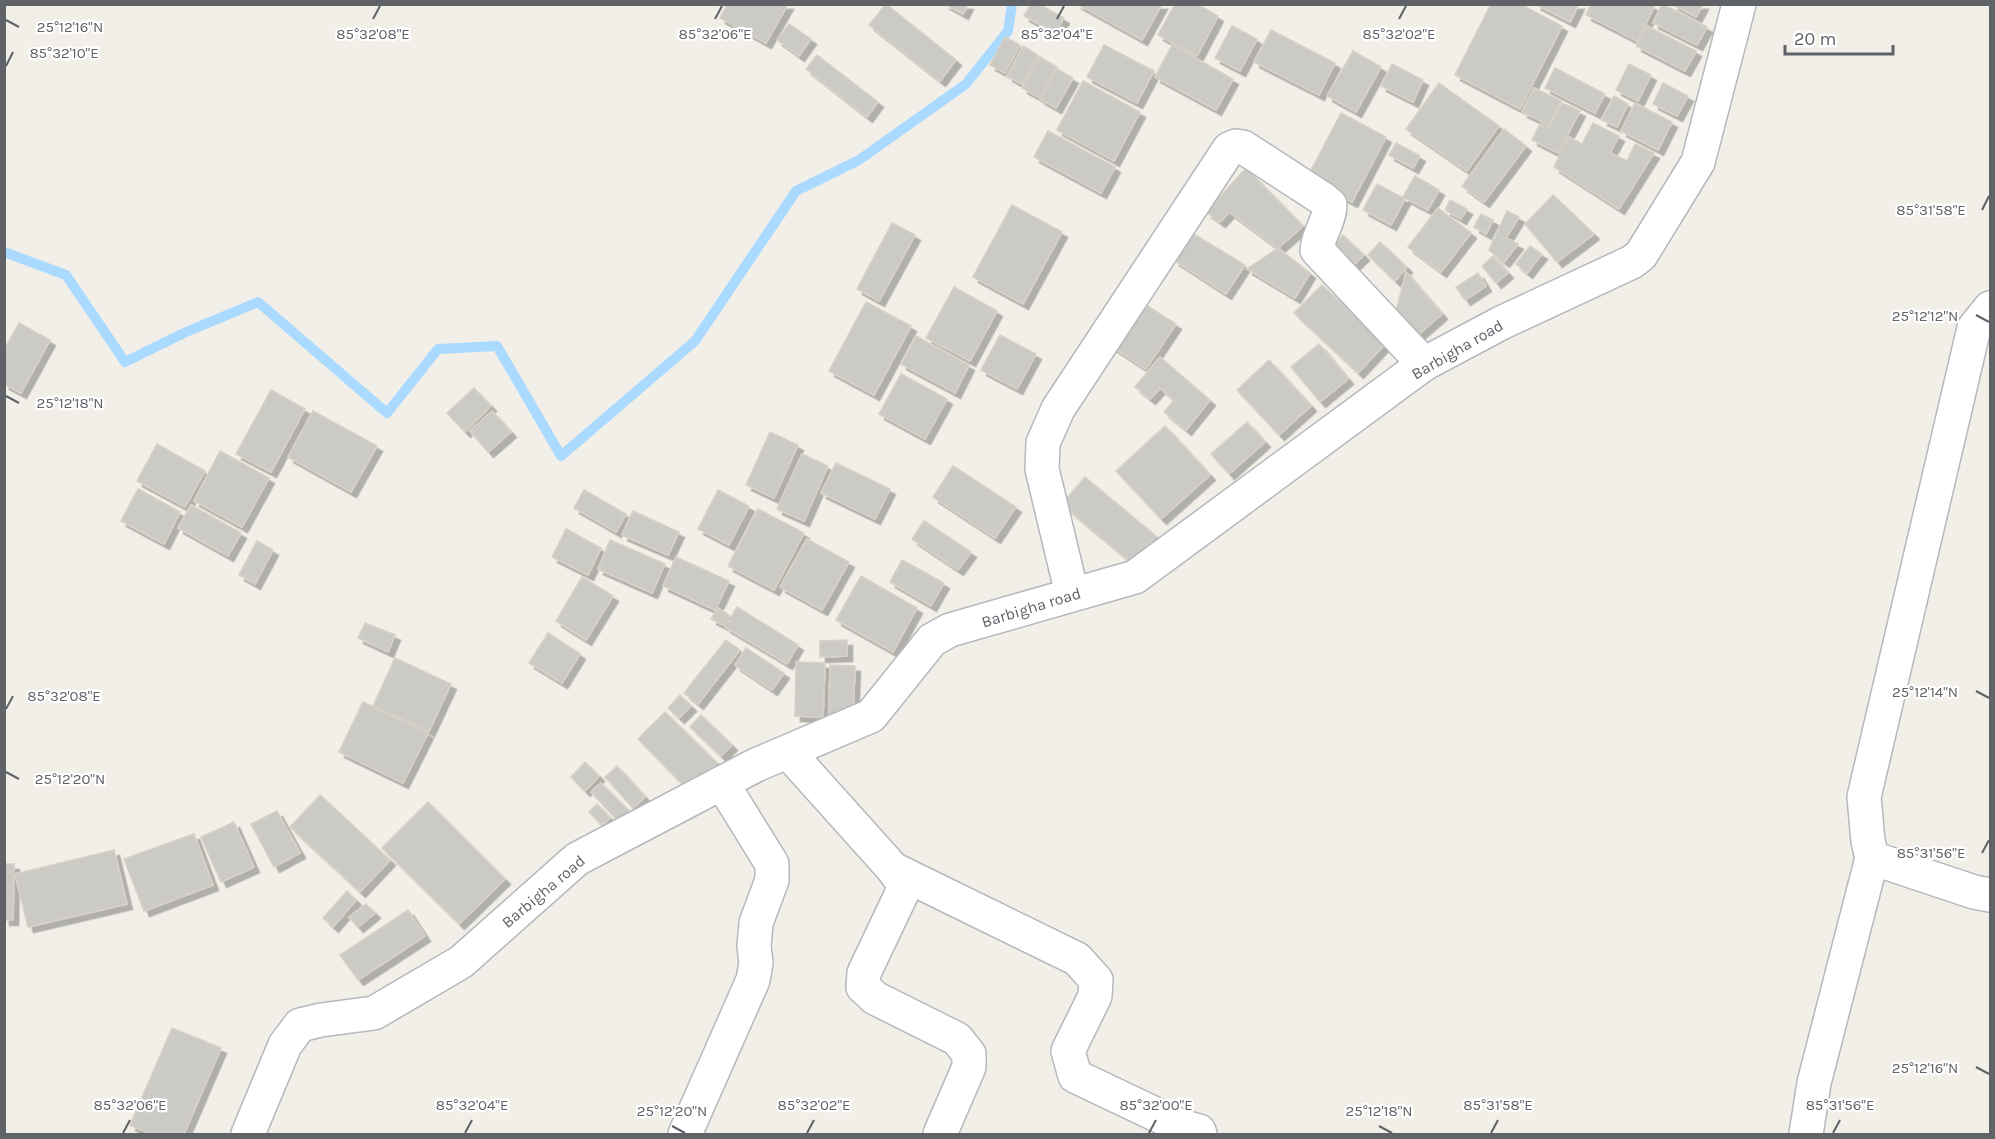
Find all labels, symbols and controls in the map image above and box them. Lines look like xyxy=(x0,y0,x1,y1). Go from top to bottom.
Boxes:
text: 25°12'16"N xyxy=(37,18,103,36)
scale bar xyxy=(1785,18,1893,56)
text: 85°32'08"E xyxy=(336,25,410,43)
text: 85°32'06"E xyxy=(679,25,751,43)
text: 85°32'04"E xyxy=(1021,25,1093,43)
text: 85°32'02"E xyxy=(1363,25,1435,43)
text: 20 m xyxy=(1794,28,1836,50)
text: 85°32'10"E xyxy=(29,44,99,62)
text: 85°31'58"E xyxy=(1896,201,1966,219)
text: 25°12'12"N xyxy=(1892,307,1958,325)
street label: Barbigha road xyxy=(1408,315,1507,383)
text: 25°12'18"N xyxy=(37,394,103,412)
street label: Barbigha road xyxy=(979,583,1083,632)
text: 25°12'14"N xyxy=(1892,683,1958,701)
text: 85°32'08"E xyxy=(27,687,101,705)
text: 25°12'20"N xyxy=(35,770,105,788)
text: 85°31'56"E xyxy=(1897,844,1965,862)
street label: Barbigha road xyxy=(498,851,589,932)
text: 25°12'16"N xyxy=(1892,1059,1958,1077)
text: 85°32'06"E xyxy=(94,1096,166,1114)
text: 85°32'04"E xyxy=(436,1096,508,1114)
text: 85°32'02"E xyxy=(778,1096,850,1114)
text: 85°32'00"E xyxy=(1119,1096,1193,1114)
text: 85°31'58"E xyxy=(1463,1096,1533,1114)
text: 85°31'56"E xyxy=(1806,1096,1874,1114)
text: 25°12'20"N xyxy=(637,1102,707,1120)
text: 25°12'18"N xyxy=(1346,1102,1412,1120)

